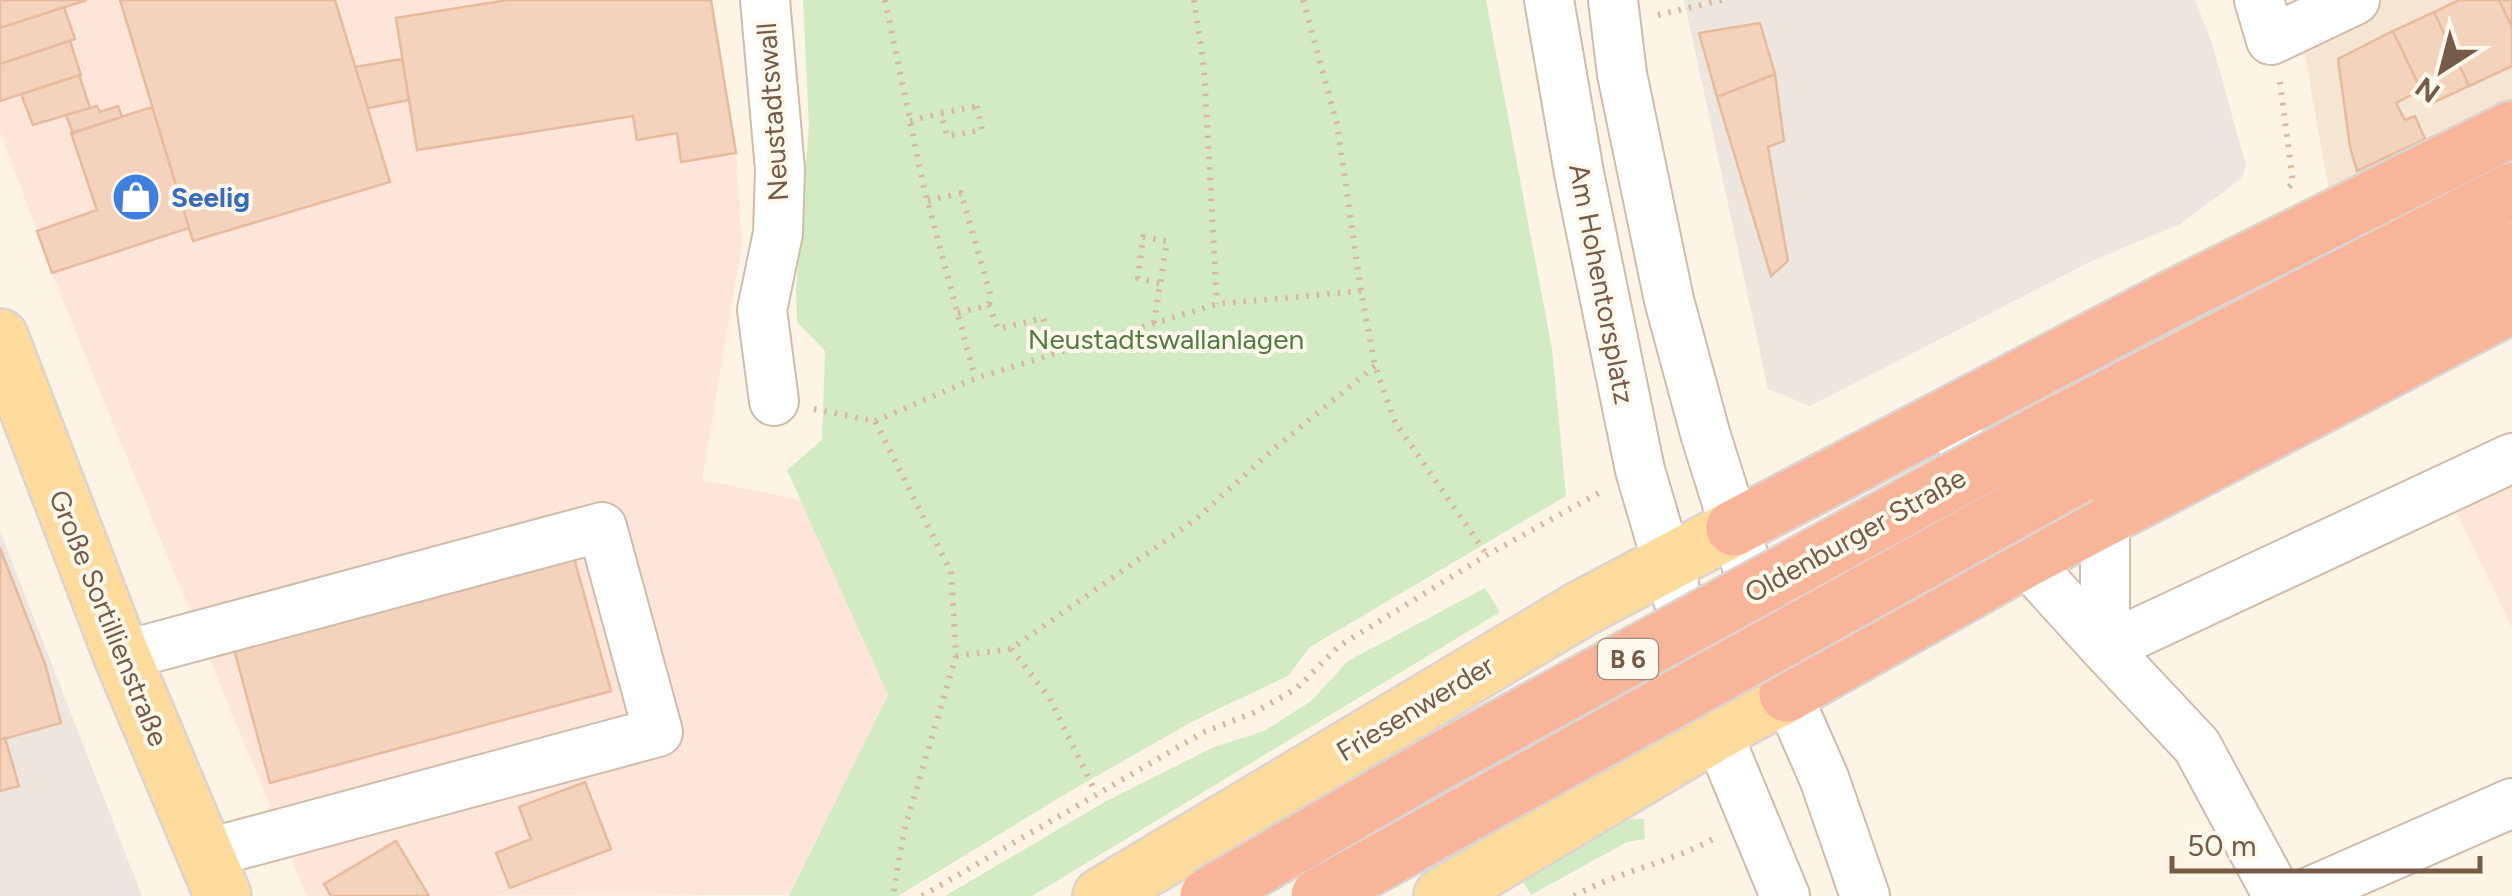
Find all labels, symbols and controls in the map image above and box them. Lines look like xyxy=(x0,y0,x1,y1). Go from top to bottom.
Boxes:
north arrow xyxy=(2392,20,2492,120)
street label: Neustadtswall xyxy=(749,22,795,202)
text: N xyxy=(2409,70,2446,110)
street label: Am Hohentorsplatz xyxy=(1562,161,1642,407)
shop icon: Seelig xyxy=(110,171,162,223)
place label: Seelig xyxy=(171,180,250,214)
park label: Neustadtswallanlagen xyxy=(1028,322,1304,356)
street label: Oldenburger Straße xyxy=(1739,460,1971,610)
street label: Große Sortillienstraße xyxy=(42,485,176,751)
road number: B 6 xyxy=(1598,639,1658,679)
street label: Friesenwerder xyxy=(1330,647,1500,768)
scale bar xyxy=(2172,811,2480,873)
text: 50 m xyxy=(2187,827,2256,864)

